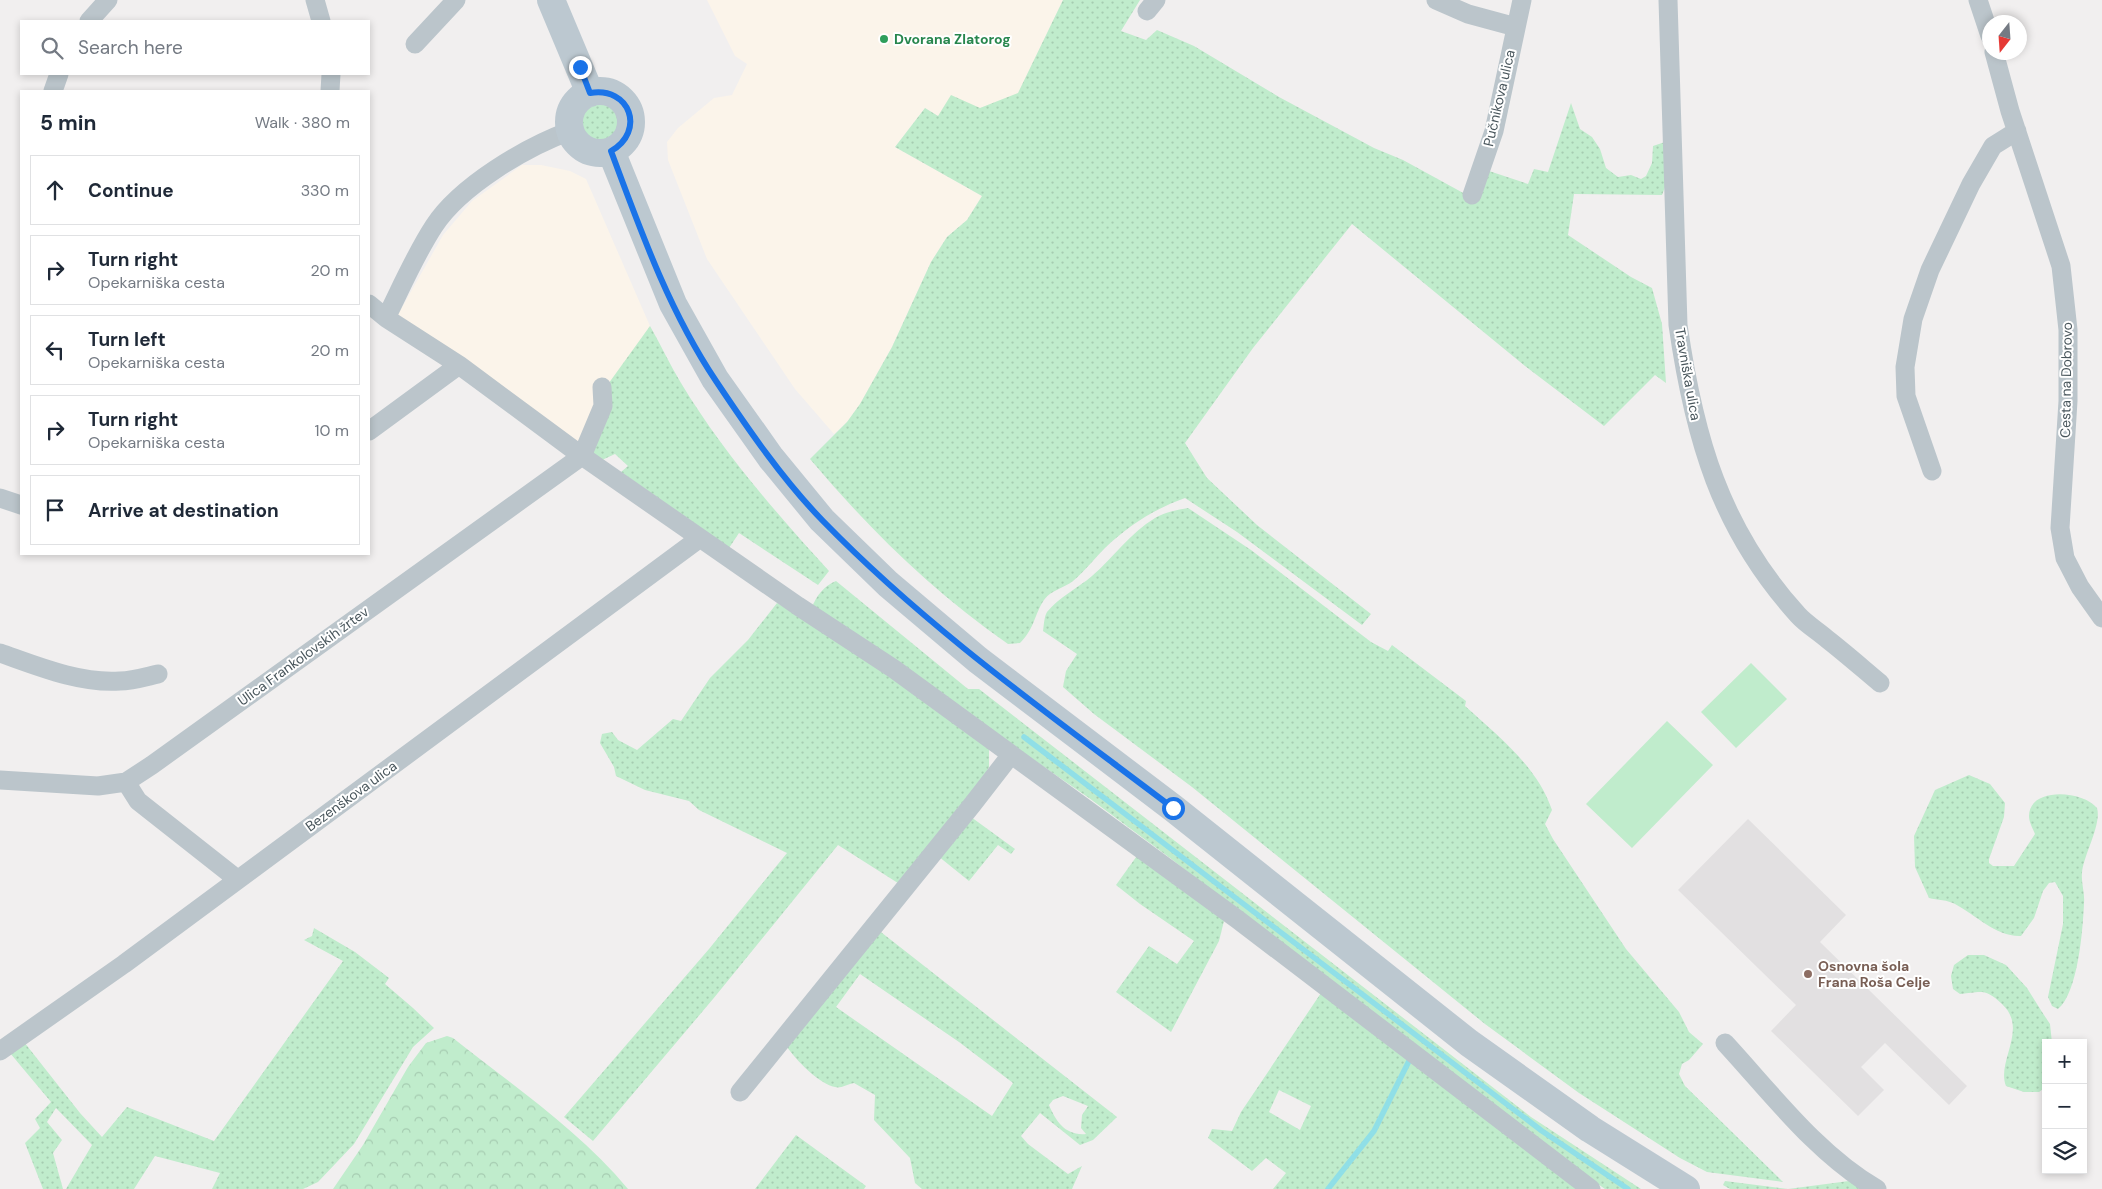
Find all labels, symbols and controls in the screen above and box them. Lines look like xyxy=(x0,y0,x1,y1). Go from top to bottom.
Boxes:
north arrow xyxy=(1982,15,2027,60)
search box xyxy=(20,20,370,75)
place label: Dvorana Zlatorog xyxy=(894,30,1011,48)
marker: Dvorana Zlatorog xyxy=(878,33,890,45)
icon: search xyxy=(38,34,66,62)
text: Search here xyxy=(78,35,183,60)
street label: Pučnikova ulica xyxy=(1479,48,1519,148)
route end xyxy=(569,56,592,79)
text: 5 min xyxy=(40,109,96,137)
text: Walk · 380 m xyxy=(255,112,350,133)
icon: ahead xyxy=(41,176,69,204)
text: Continue xyxy=(88,178,174,203)
text: 330 m xyxy=(301,180,349,201)
text: Turn right xyxy=(88,247,178,272)
icon: right xyxy=(41,256,69,284)
text: 20 m xyxy=(310,260,349,281)
text: Opekarniška cesta xyxy=(88,272,225,293)
street label: Cesta na Dobrovo xyxy=(2056,322,2076,438)
street label: Travniška ulica xyxy=(1671,326,1705,422)
text: Turn left xyxy=(88,327,166,352)
icon: left xyxy=(41,336,69,364)
text: 20 m xyxy=(310,340,349,361)
text: Opekarniška cesta xyxy=(88,352,225,373)
text: Turn right xyxy=(88,407,178,432)
icon: right xyxy=(41,416,69,444)
text: 10 m xyxy=(315,420,349,441)
text: Opekarniška cesta xyxy=(88,432,225,453)
icon: arrive xyxy=(41,496,69,524)
text: Arrive at destination xyxy=(88,498,279,523)
street label: Ulica Frankolovskih žrtev xyxy=(234,602,372,710)
street label: Bezenškova ulica xyxy=(302,757,400,835)
route start xyxy=(1162,797,1185,820)
place label: Osnovna šola Frana Roša Celje xyxy=(1818,957,1931,991)
marker: Osnovna šola Frana Roša Celje xyxy=(1802,968,1814,980)
map controls xyxy=(2042,1039,2087,1174)
button: + xyxy=(2042,1039,2087,1084)
button: − xyxy=(2042,1084,2087,1129)
button: layers xyxy=(2042,1129,2087,1174)

